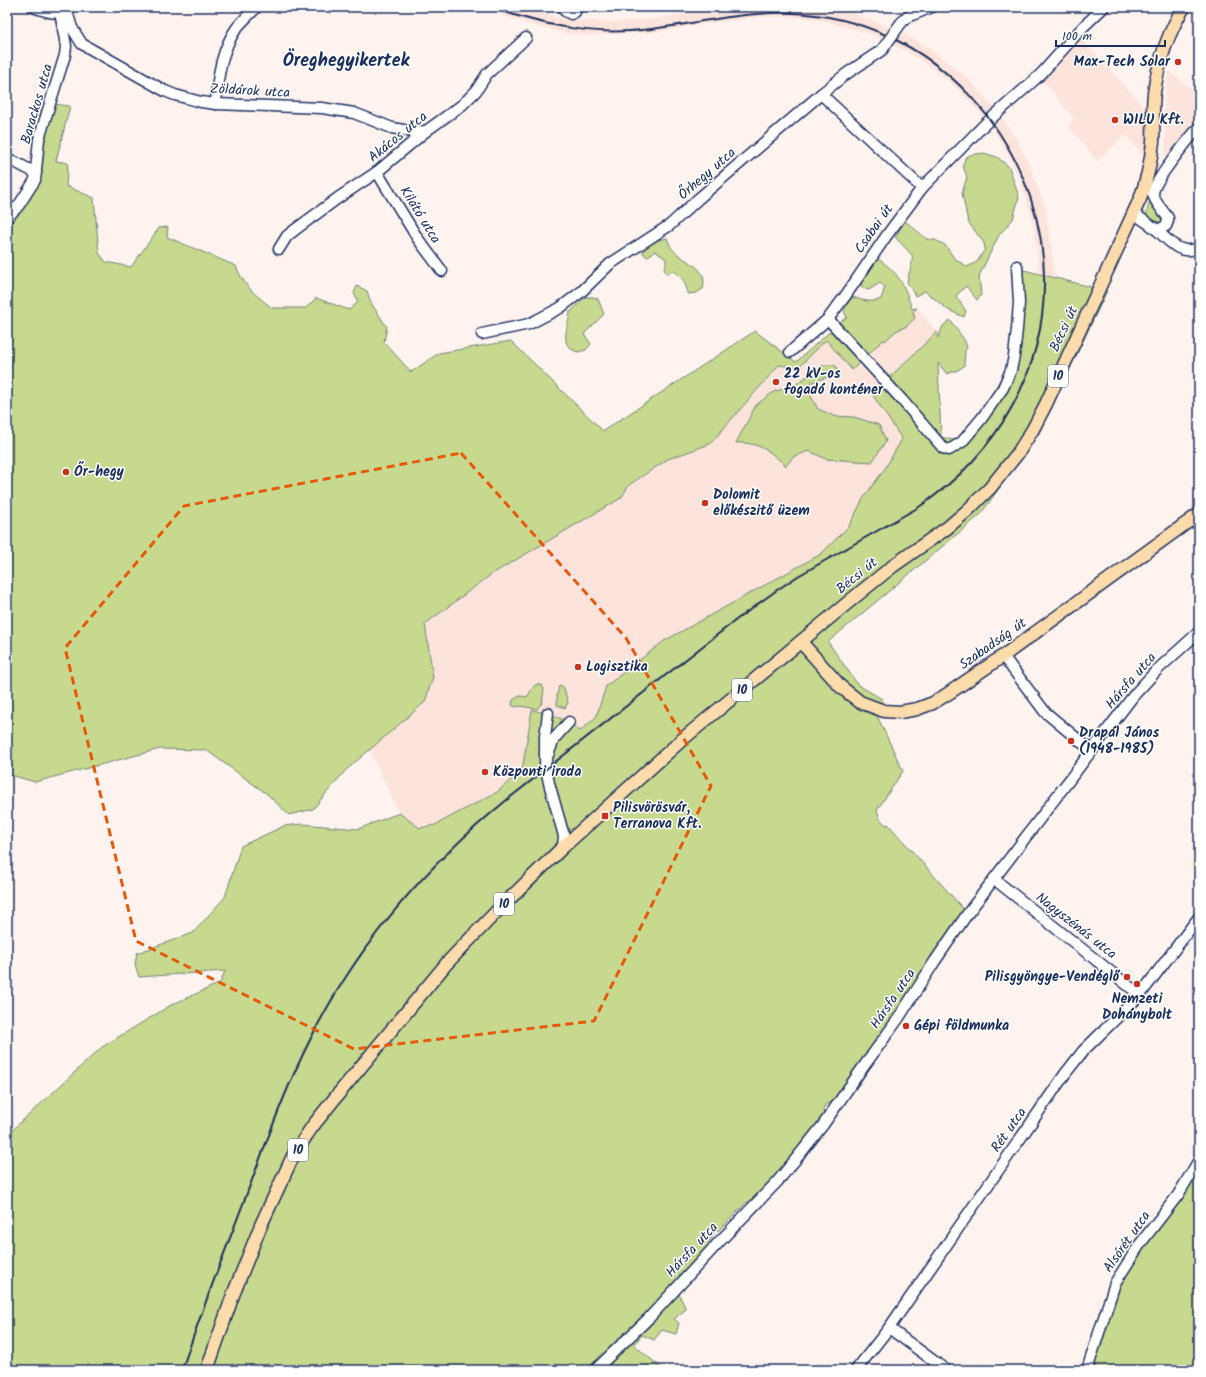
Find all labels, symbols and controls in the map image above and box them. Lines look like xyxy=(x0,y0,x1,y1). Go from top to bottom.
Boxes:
scale bar xyxy=(1056,22,1165,48)
text: 100 m xyxy=(1062,27,1093,46)
district label: Öreghegyikertek xyxy=(283,47,410,76)
place label: Max-Tech Solar xyxy=(1074,51,1171,73)
marker: Max-Tech Solar xyxy=(1173,57,1183,67)
street label: Barackos utca xyxy=(15,61,59,147)
street label: Zöldárok utca xyxy=(209,78,291,104)
street label: Akácos utca xyxy=(364,106,432,168)
place label: WILU Kft. xyxy=(1123,109,1184,131)
marker: WILU Kft. xyxy=(1110,115,1120,125)
street label: Őrhegy utca xyxy=(673,142,741,206)
street label: Kilátó utca xyxy=(394,182,446,248)
street label: Csabai út xyxy=(849,199,899,258)
street label: Bécsi út xyxy=(1044,302,1084,356)
place label: 22 kV-os fogadó konténer xyxy=(784,363,884,401)
road number: 10 xyxy=(1048,365,1068,387)
marker: 22 kV-os fogadó konténer xyxy=(771,377,781,387)
place label: Őr-hegy xyxy=(74,461,125,483)
marker: Őr-hegy xyxy=(61,467,71,477)
place label: Dolomit előkészitő üzem xyxy=(713,484,810,522)
marker: Dolomit előkészitő üzem xyxy=(700,498,710,508)
street label: Bécsi út xyxy=(831,552,883,600)
street label: Szabadság út xyxy=(955,612,1032,675)
street label: Hársfa utca xyxy=(1100,648,1162,714)
place label: Logisztika xyxy=(586,656,648,678)
marker: Logisztika xyxy=(573,662,583,672)
road number: 10 xyxy=(732,679,752,701)
place label: Drapál János (1948-1985) xyxy=(1079,722,1160,760)
marker: Drapál János (1948-1985) xyxy=(1066,736,1076,746)
place label: Központi iroda xyxy=(493,761,581,783)
marker: Központi iroda xyxy=(480,767,490,777)
place label: Pilisvörösvár, Terranova Kft. xyxy=(613,797,701,835)
marker: Pilisvörösvár, Terranova Kft. xyxy=(600,811,610,821)
street label: Nagyszénás utca xyxy=(1031,887,1121,965)
road number: 10 xyxy=(494,893,514,915)
street label: Hársfa utca xyxy=(865,964,921,1034)
place label: Pilisgyöngye-Vendéglő xyxy=(985,966,1121,988)
marker: Pilisgyöngye-Vendéglő xyxy=(1122,972,1132,982)
marker: Nemzeti Dohánybolt xyxy=(1132,979,1142,989)
place label: Nemzeti Dohánybolt xyxy=(1102,988,1173,1026)
place label: Gépi földmunka xyxy=(914,1015,1009,1037)
marker: Gépi földmunka xyxy=(901,1021,911,1031)
street label: Rét utca xyxy=(986,1103,1032,1157)
road number: 10 xyxy=(288,1139,308,1161)
street label: Alsórét utca xyxy=(1098,1207,1156,1277)
street label: Hársfa utca xyxy=(660,1217,724,1283)

